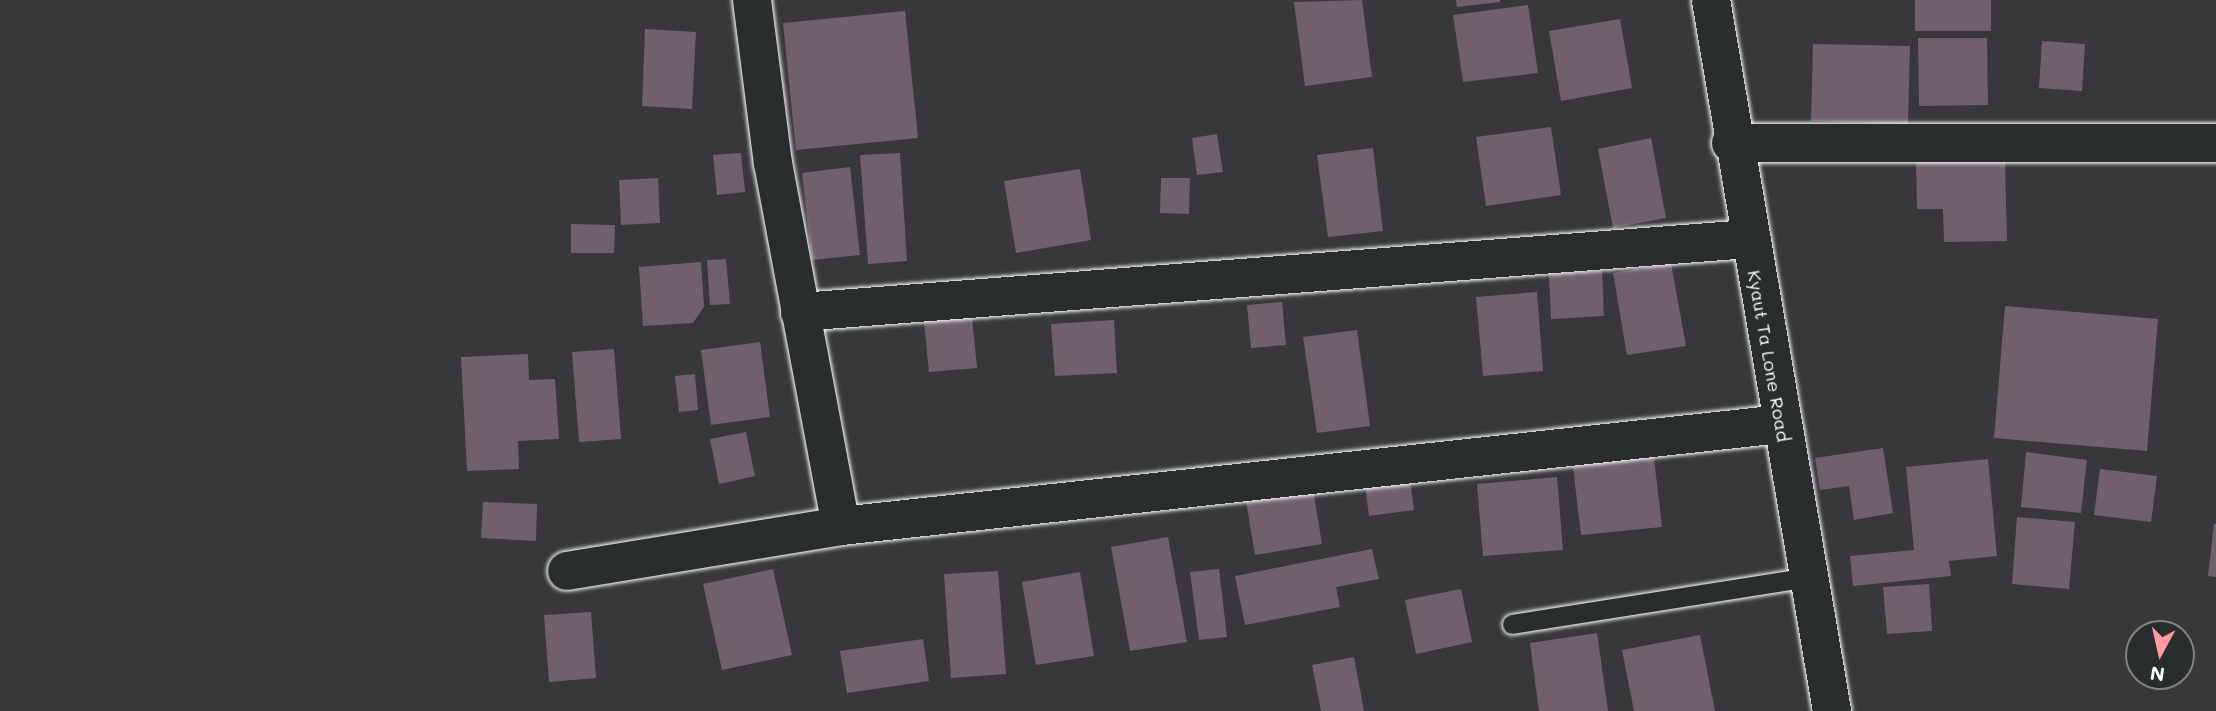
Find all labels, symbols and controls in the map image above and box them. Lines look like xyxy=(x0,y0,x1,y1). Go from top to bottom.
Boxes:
street label: Kyaut Ta Lone Road xyxy=(1743,268,1795,444)
north arrow xyxy=(2125,620,2195,690)
text: N xyxy=(2148,661,2166,688)

